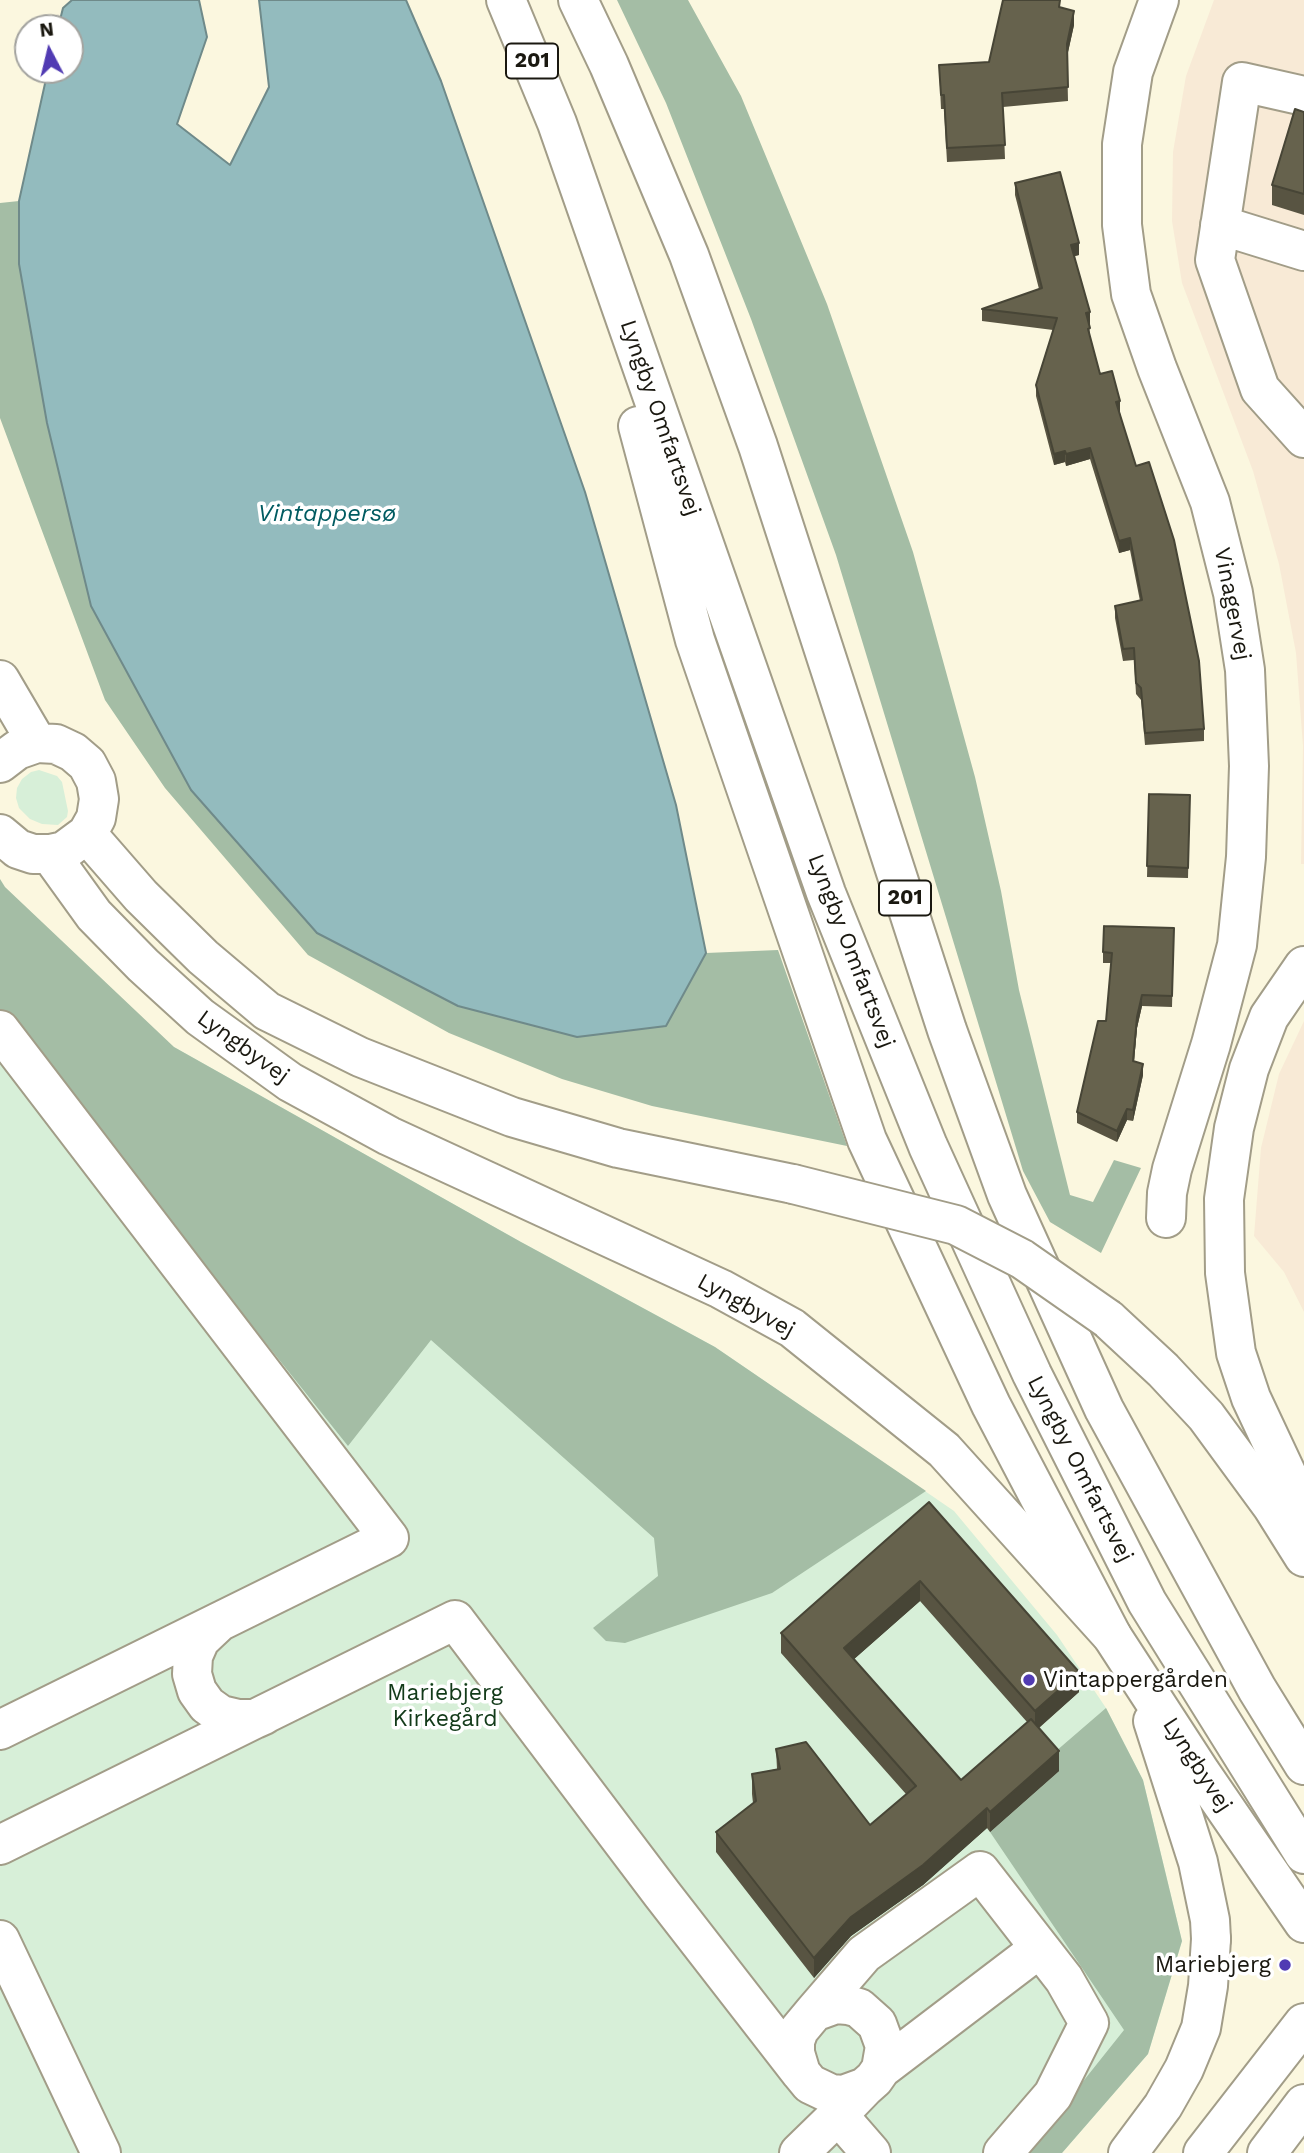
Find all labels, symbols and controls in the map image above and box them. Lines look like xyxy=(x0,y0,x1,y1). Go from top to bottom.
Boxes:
north arrow xyxy=(14,14,84,84)
text: N xyxy=(38,17,55,42)
road number: 201 xyxy=(506,43,558,78)
street label: Lyngby Omfartsvej xyxy=(613,316,707,520)
water label: Vintappersø xyxy=(258,500,396,528)
street label: Vinagervej xyxy=(1208,545,1256,663)
street label: Lyngby Omfartsvej xyxy=(801,850,901,1052)
road number: 201 xyxy=(879,880,931,916)
street label: Lyngbyvej xyxy=(191,1004,295,1090)
street label: Lyngbyvej xyxy=(692,1268,800,1344)
street label: Lyngby Omfartsvej xyxy=(1021,1371,1139,1567)
place label: Vintappergården xyxy=(1043,1666,1228,1694)
marker: Vintappergården xyxy=(1021,1672,1037,1688)
park label: Mariebjerg Kirkegård xyxy=(387,1679,503,1733)
street label: Lyngbyvej xyxy=(1156,1712,1238,1818)
place label: Mariebjerg xyxy=(1155,1951,1271,1979)
marker: Mariebjerg xyxy=(1277,1957,1293,1973)

